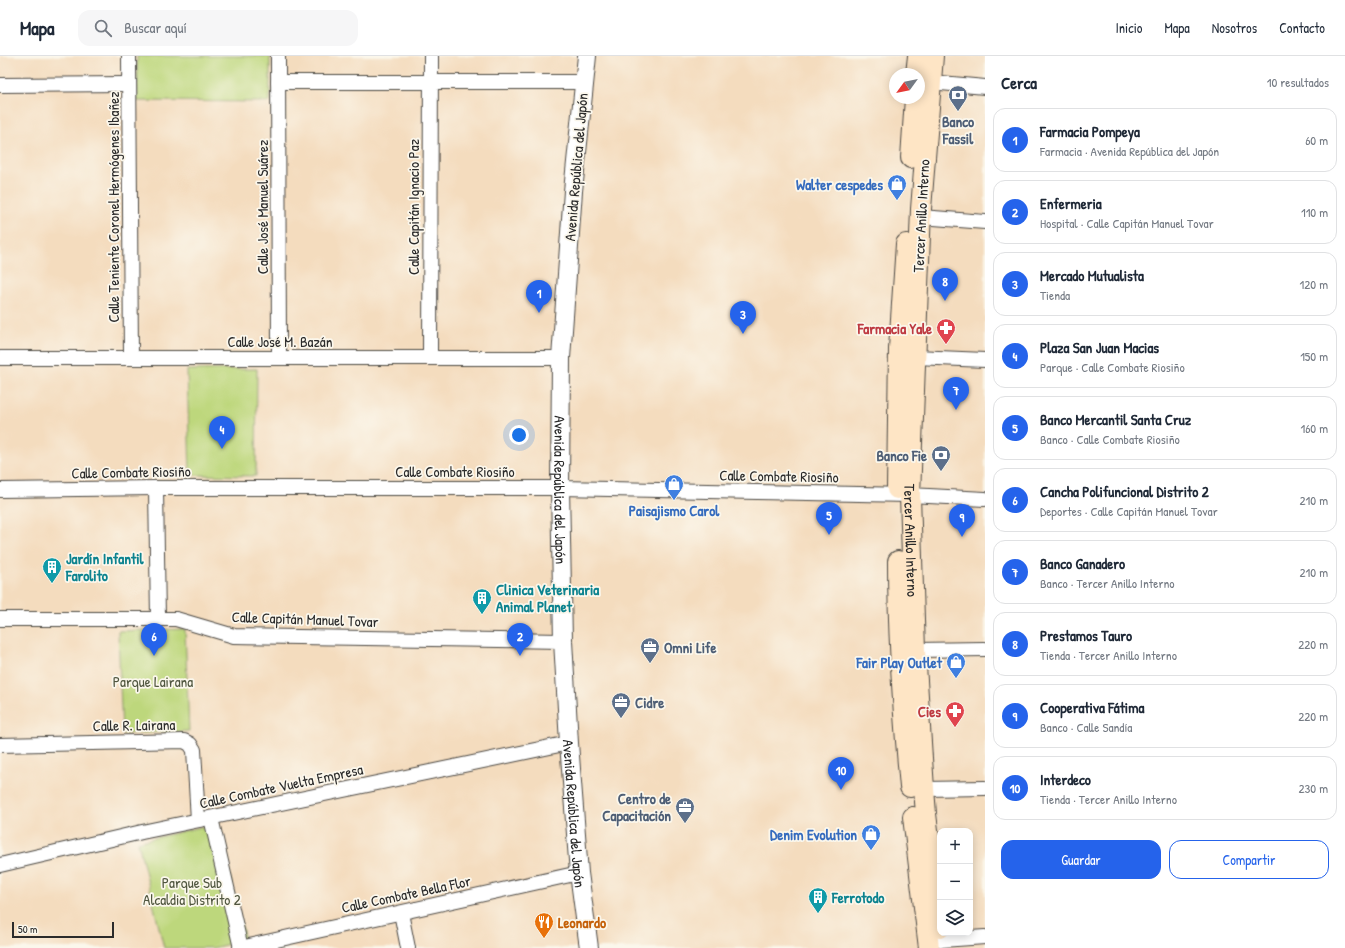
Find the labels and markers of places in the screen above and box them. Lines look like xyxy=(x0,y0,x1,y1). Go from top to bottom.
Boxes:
bank icon: Banco Fassil xyxy=(947,84,969,112)
place label: Banco Fassil xyxy=(942,111,974,149)
shop icon: Walter cespedes xyxy=(886,173,908,201)
place label: Walter cespedes xyxy=(796,174,883,196)
pin: 8 xyxy=(932,268,958,301)
pin: 1 xyxy=(526,280,552,313)
pin: 3 xyxy=(730,301,756,334)
pharmacy icon: Farmacia Yale xyxy=(935,317,957,345)
place label: Farmacia Yale xyxy=(857,318,932,339)
pin: 7 xyxy=(943,377,969,410)
pin: 4 xyxy=(209,416,235,449)
bank icon: Banco Fie xyxy=(930,444,952,472)
place label: Banco Fie xyxy=(876,445,927,466)
shop icon: Paisajismo Carol xyxy=(663,473,685,501)
place label: Paisajismo Carol xyxy=(629,500,720,521)
pin: 5 xyxy=(816,502,842,535)
pin: 9 xyxy=(949,504,975,537)
place label: Jardín Infantil Farolito xyxy=(65,548,145,586)
building icon: Jardín Infantil Farolito xyxy=(41,556,63,584)
place label: Clinica Veterinaria Animal Planet xyxy=(496,579,599,617)
building icon: Clinica Veterinaria Animal Planet xyxy=(471,587,493,615)
pin: 6 xyxy=(141,623,167,656)
pin: 2 xyxy=(507,623,533,656)
office icon: Omni Life xyxy=(639,636,661,664)
place label: Omni Life xyxy=(664,637,716,658)
shop icon: Fair Play Outlet xyxy=(945,651,967,679)
place label: Fair Play Outlet xyxy=(855,652,943,674)
office icon: Cidre xyxy=(610,691,632,719)
place label: Cidre xyxy=(635,692,664,713)
pharmacy icon: Cies xyxy=(944,700,966,728)
place label: Cies xyxy=(918,701,941,722)
pin: 10 xyxy=(828,757,854,790)
place label: Centro de Capacitación xyxy=(602,788,671,827)
office icon: Centro de Capacitación xyxy=(674,796,696,824)
shop icon: Denim Evolution xyxy=(860,823,882,851)
place label: Denim Evolution xyxy=(770,824,857,845)
building icon: Ferrotodo xyxy=(807,886,829,914)
place label: Ferrotodo xyxy=(831,887,884,908)
restaurant icon: Leonardo xyxy=(533,911,555,939)
place label: Leonardo xyxy=(558,912,606,933)

